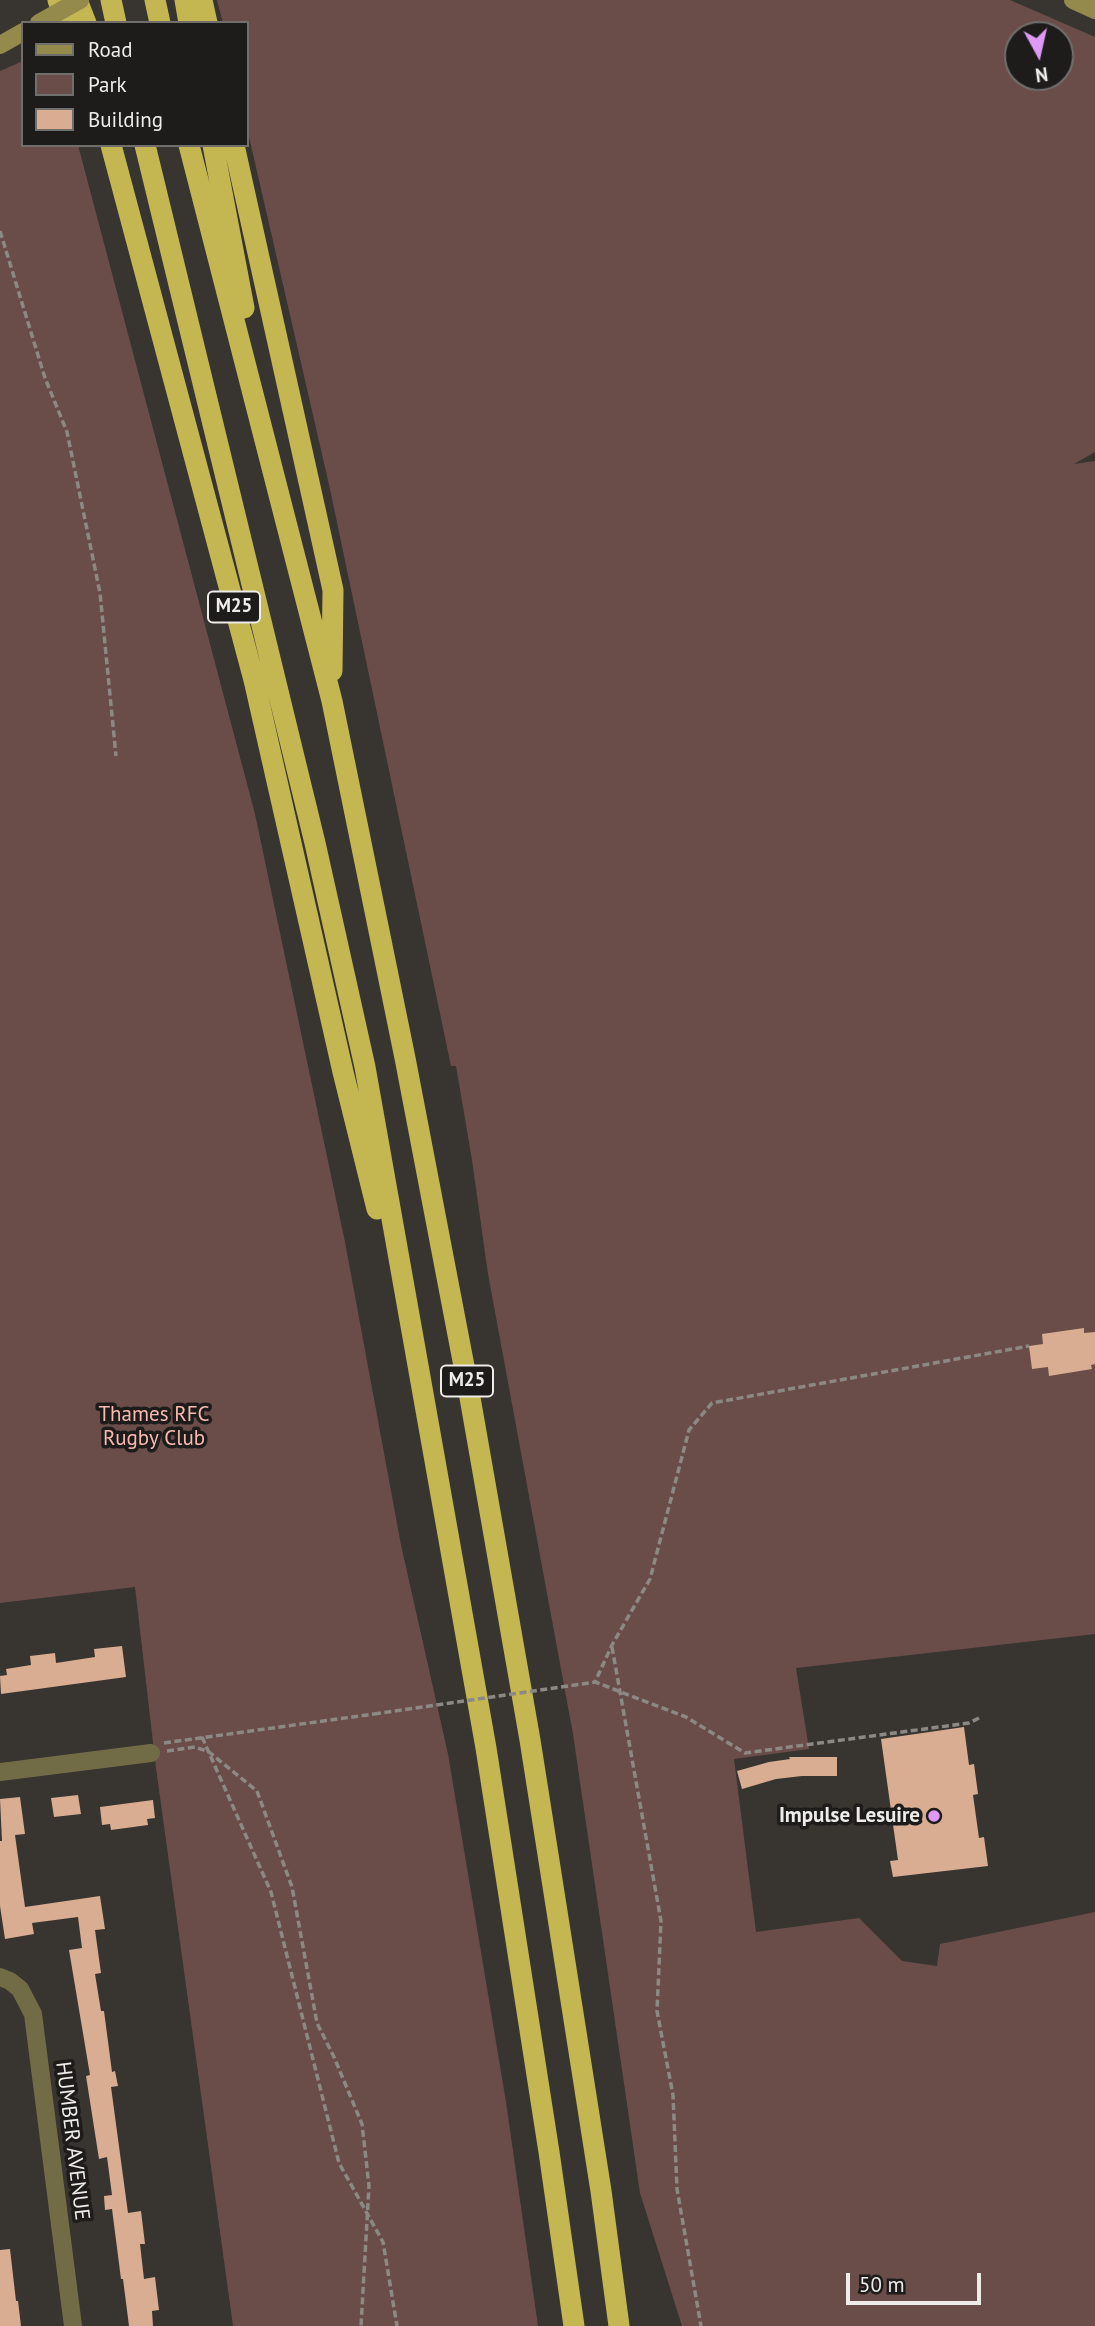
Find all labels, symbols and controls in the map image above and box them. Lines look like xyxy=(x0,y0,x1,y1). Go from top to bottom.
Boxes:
legend xyxy=(21,21,248,147)
north arrow xyxy=(1004,21,1074,91)
text: Road xyxy=(88,36,132,63)
text: N xyxy=(1034,62,1050,88)
text: Park xyxy=(88,71,127,98)
text: Building xyxy=(88,106,163,133)
road number: M25 xyxy=(208,592,260,622)
road number: M25 xyxy=(441,1366,493,1396)
park label: Thames RFC Rugby Club xyxy=(98,1402,210,1452)
place label: Impulse Lesuire xyxy=(779,1803,920,1829)
marker: Impulse Lesuire xyxy=(926,1808,942,1824)
street label: HUMBER AVENUE xyxy=(50,2060,94,2222)
scale bar xyxy=(850,2260,985,2304)
text: 50 m xyxy=(859,2271,905,2298)

